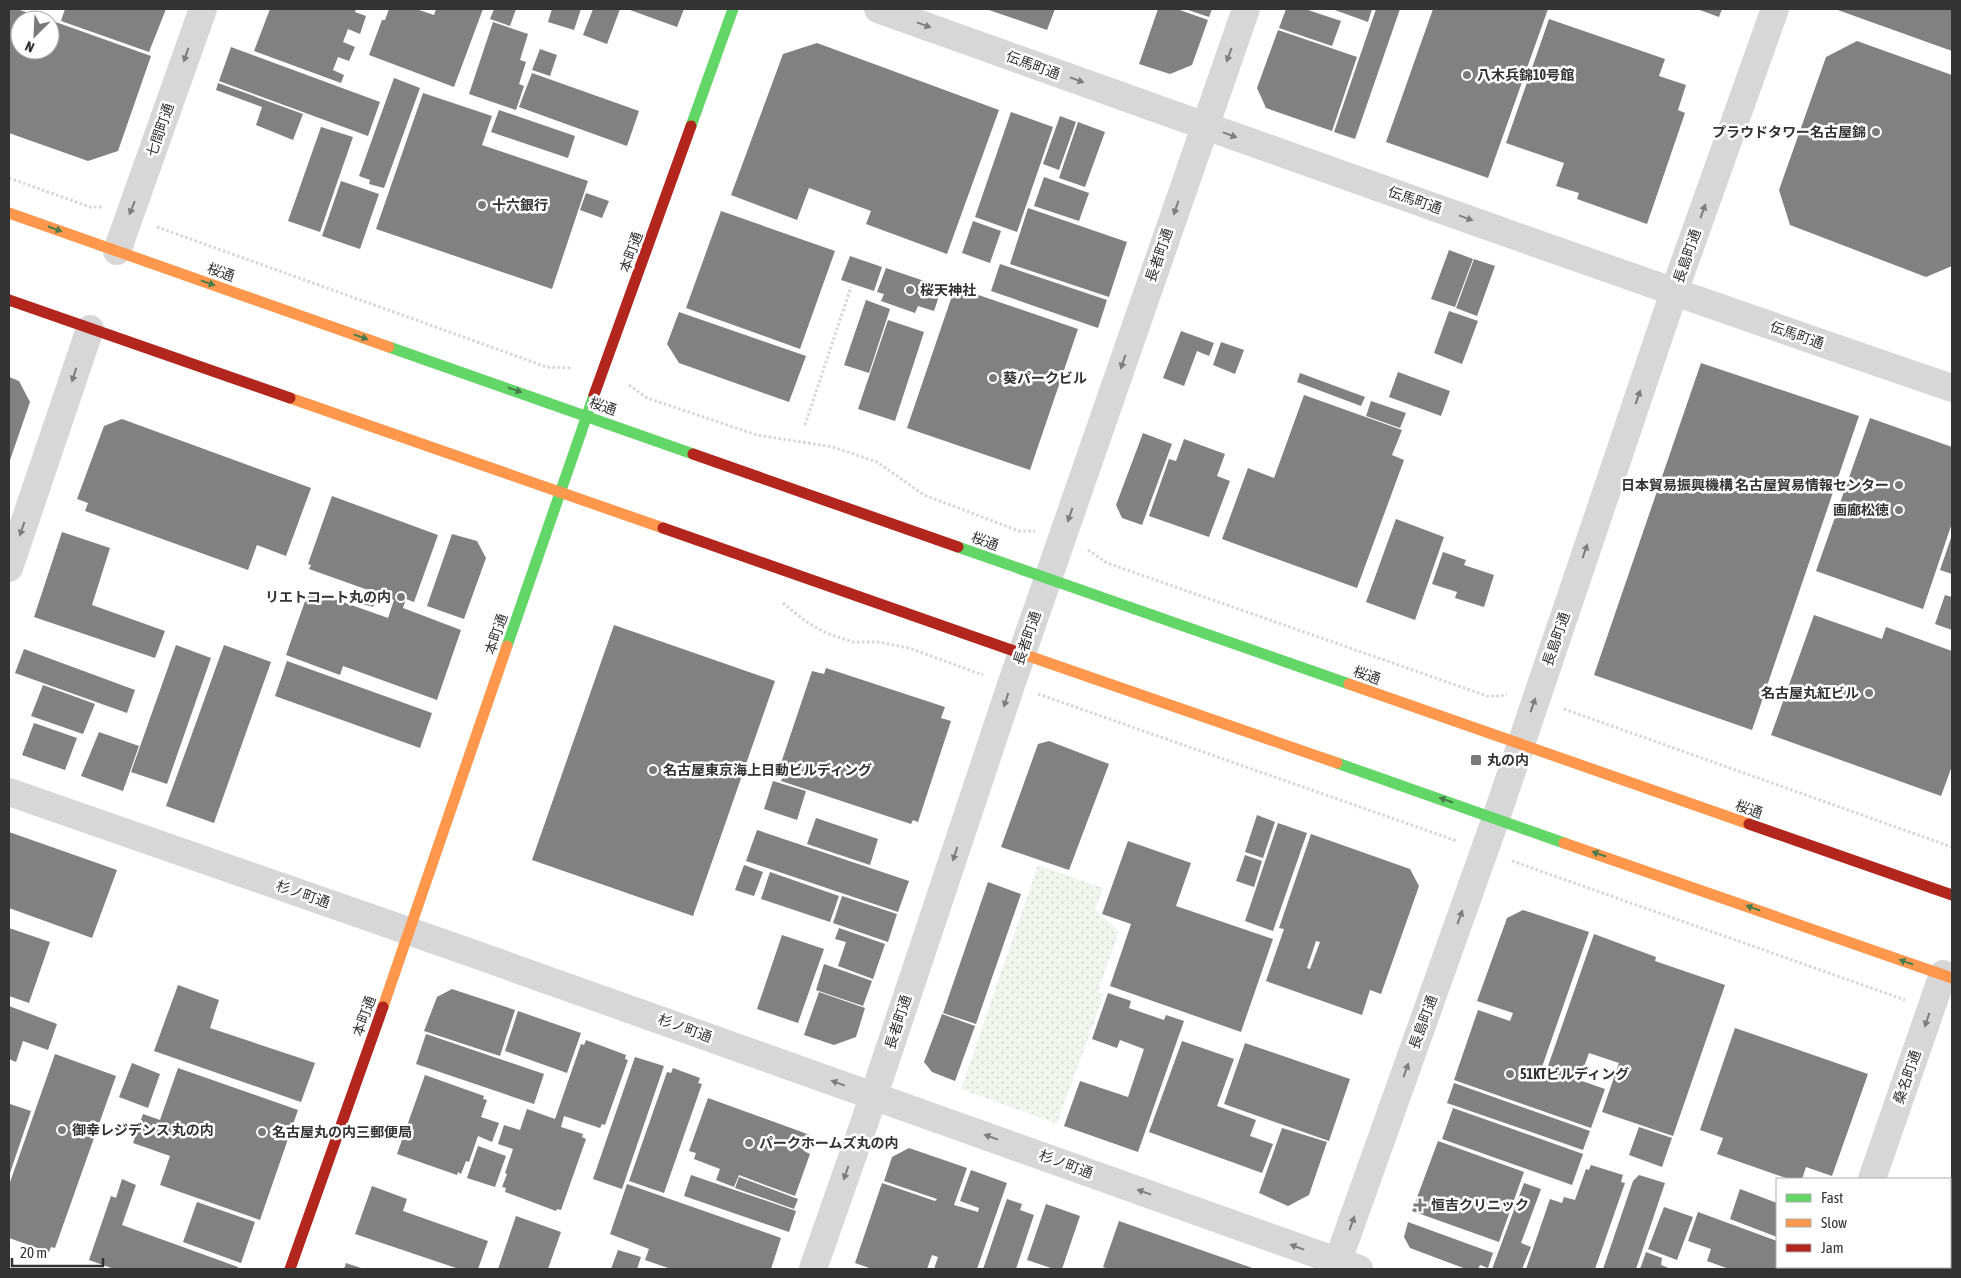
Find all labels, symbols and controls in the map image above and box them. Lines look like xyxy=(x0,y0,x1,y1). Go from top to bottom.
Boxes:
north arrow xyxy=(10,10,60,60)
one-way arrow xyxy=(917,22,932,29)
text: N xyxy=(23,38,37,56)
one-way arrow xyxy=(182,47,189,62)
one-way arrow xyxy=(1225,47,1232,62)
street label: 伝馬町通 xyxy=(1004,48,1062,82)
place label: 八木兵錦10号館 xyxy=(1477,67,1574,83)
marker: 八木兵錦10号館 xyxy=(1461,69,1473,81)
one-way arrow xyxy=(1070,76,1085,84)
street label: 七間町通 xyxy=(143,101,177,159)
place label: プラウドタワー名古屋錦 xyxy=(1712,124,1866,140)
marker: プラウドタワー名古屋錦 xyxy=(1870,126,1882,138)
one-way arrow xyxy=(1223,131,1238,139)
street label: 伝馬町通 xyxy=(1386,183,1444,217)
place label: 十六銀行 xyxy=(492,197,548,213)
marker: 十六銀行 xyxy=(476,199,488,211)
one-way arrow xyxy=(127,201,135,215)
one-way arrow xyxy=(1172,201,1180,216)
one-way arrow xyxy=(1700,203,1707,218)
one-way arrow xyxy=(1459,214,1474,222)
one-way arrow xyxy=(47,226,62,233)
street label: 長者町通 xyxy=(1142,226,1176,284)
street label: 長島町通 xyxy=(1670,227,1704,285)
street label: 本町通 xyxy=(616,230,646,274)
street label: 桜通 xyxy=(205,260,237,284)
one-way arrow xyxy=(201,279,216,287)
place label: 桜天神社 xyxy=(920,282,976,298)
marker: 桜天神社 xyxy=(904,284,916,296)
street label: 伝馬町通 xyxy=(1768,318,1826,352)
one-way arrow xyxy=(354,334,369,341)
one-way arrow xyxy=(1119,354,1126,369)
one-way arrow xyxy=(70,367,78,382)
place label: 葵パークビル xyxy=(1003,370,1087,386)
marker: 葵パークビル xyxy=(987,372,999,384)
one-way arrow xyxy=(507,387,522,395)
one-way arrow xyxy=(1634,389,1642,404)
street label: 桜通 xyxy=(587,394,619,418)
place label: 日本貿易振興機構 名古屋貿易情報センター xyxy=(1621,477,1889,493)
marker: 日本貿易振興機構 名古屋貿易情報センター xyxy=(1893,479,1905,491)
place label: 画廊松徳 xyxy=(1833,502,1889,518)
marker: 画廊松徳 xyxy=(1893,504,1905,516)
one-way arrow xyxy=(1066,508,1073,523)
one-way arrow xyxy=(18,521,25,536)
street label: 桜通 xyxy=(969,529,1001,553)
one-way arrow xyxy=(1582,543,1590,558)
place label: リエトコート丸の内 xyxy=(265,589,391,605)
marker: リエトコート丸の内 xyxy=(395,591,407,603)
street label: 長者町通 xyxy=(1010,609,1044,667)
street label: 長島町通 xyxy=(1539,610,1573,668)
street label: 本町通 xyxy=(482,612,510,656)
street label: 桜通 xyxy=(1351,663,1383,687)
place label: 名古屋丸紅ビル xyxy=(1761,685,1859,701)
marker: 名古屋丸紅ビル xyxy=(1863,687,1875,699)
one-way arrow xyxy=(1002,692,1009,707)
one-way arrow xyxy=(1529,697,1537,712)
place label: 丸の内 xyxy=(1487,752,1529,768)
marker: 丸の内 xyxy=(1469,753,1483,767)
place label: 名古屋東京海上日動ビルディング xyxy=(663,762,872,778)
marker: 名古屋東京海上日動ビルディング xyxy=(647,764,659,776)
one-way arrow xyxy=(1438,796,1453,804)
street label: 桜通 xyxy=(1733,797,1765,821)
one-way arrow xyxy=(950,846,958,861)
one-way arrow xyxy=(1592,850,1607,857)
street label: 杉ノ町通 xyxy=(274,877,332,911)
one-way arrow xyxy=(1745,904,1760,912)
one-way arrow xyxy=(1456,909,1464,924)
one-way arrow xyxy=(1898,957,1913,965)
street label: 長者町通 xyxy=(882,993,914,1051)
street label: 長島町通 xyxy=(1406,993,1440,1051)
street label: 本町通 xyxy=(349,994,379,1038)
street label: 杉ノ町通 xyxy=(656,1011,714,1045)
one-way arrow xyxy=(1923,1013,1930,1028)
street label: 桑名町通 xyxy=(1890,1048,1924,1106)
one-way arrow xyxy=(1402,1062,1410,1077)
place label: 51KTビルディング xyxy=(1520,1066,1629,1082)
marker: 51KTビルディング xyxy=(1504,1068,1516,1080)
one-way arrow xyxy=(830,1079,845,1087)
place label: 御幸レジデンス 丸の内 xyxy=(72,1122,214,1138)
marker: 御幸レジデンス 丸の内 xyxy=(56,1124,68,1136)
place label: 名古屋丸の内三郵便局 xyxy=(272,1124,412,1140)
marker: 名古屋丸の内三郵便局 xyxy=(256,1126,268,1138)
one-way arrow xyxy=(983,1133,998,1141)
place label: パークホームズ丸の内 xyxy=(759,1135,899,1151)
marker: パークホームズ丸の内 xyxy=(743,1137,755,1149)
street label: 杉ノ町通 xyxy=(1037,1147,1095,1181)
one-way arrow xyxy=(842,1166,850,1181)
legend xyxy=(1776,1178,1951,1268)
one-way arrow xyxy=(1136,1188,1151,1196)
text: Fast xyxy=(1821,1189,1843,1206)
place label: 恒吉クリニック xyxy=(1431,1197,1529,1213)
marker: 恒吉クリニック xyxy=(1413,1198,1427,1212)
text: Slow xyxy=(1821,1214,1847,1231)
one-way arrow xyxy=(1349,1216,1356,1231)
scale bar xyxy=(12,1236,104,1268)
text: Jam xyxy=(1821,1239,1844,1256)
one-way arrow xyxy=(1289,1243,1304,1251)
text: 20 m xyxy=(20,1244,47,1261)

